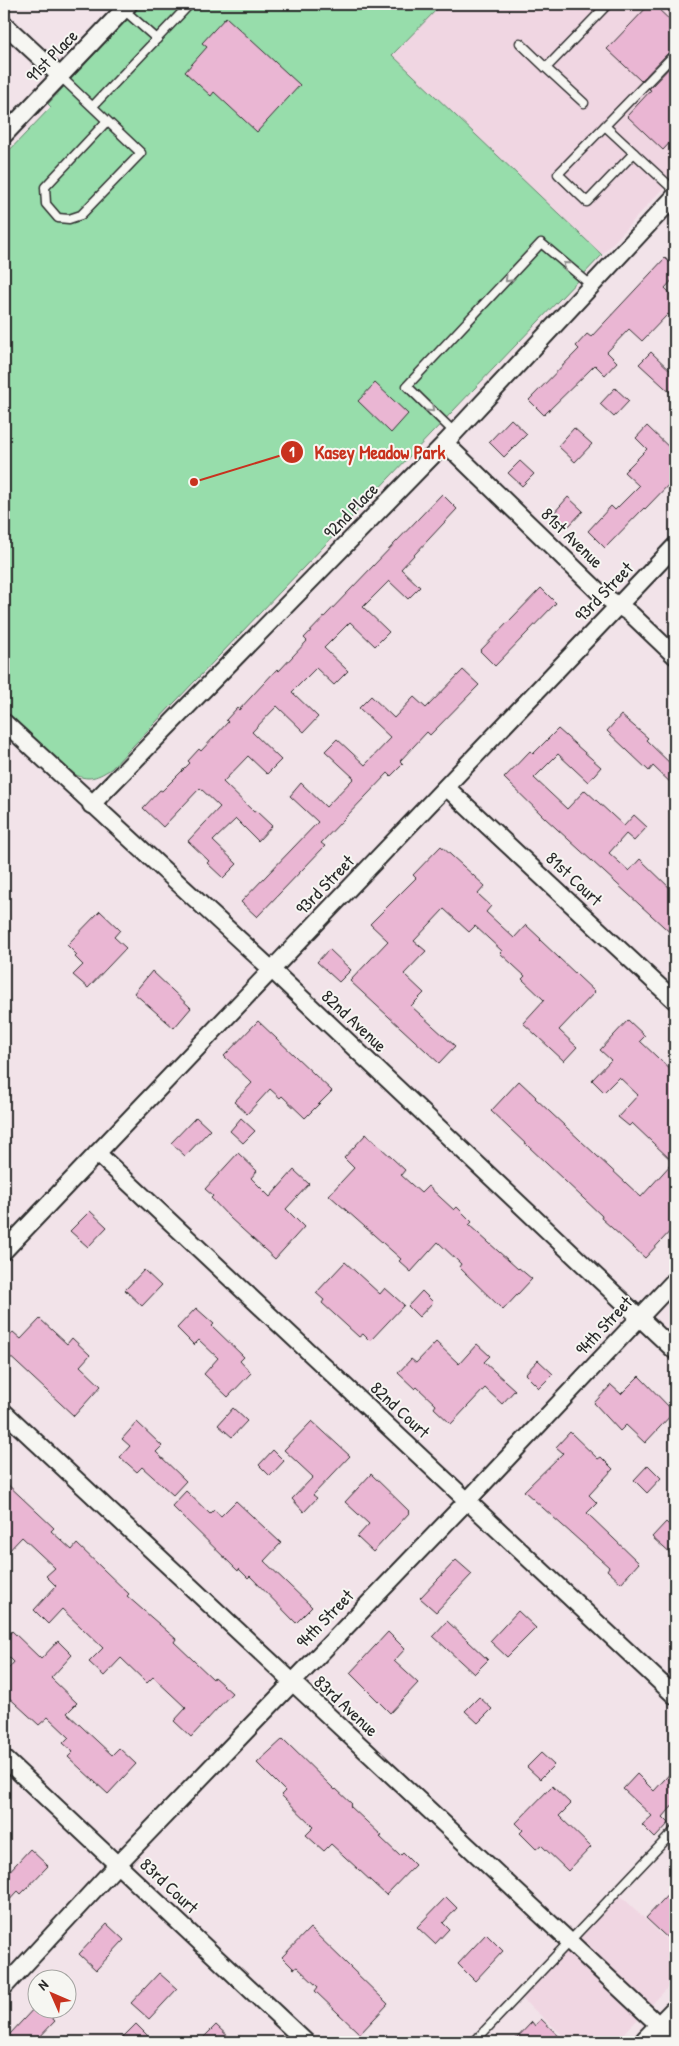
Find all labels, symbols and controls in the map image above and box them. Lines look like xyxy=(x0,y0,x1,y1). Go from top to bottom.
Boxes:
street label: 91st Place xyxy=(20,24,83,88)
one-way arrow xyxy=(563,261,572,270)
one-way arrow xyxy=(505,273,514,282)
one-way arrow xyxy=(425,404,434,413)
callout: Kasey Meadow Park xyxy=(280,435,456,469)
text: Kasey Meadow Park xyxy=(314,439,446,466)
text: 1 xyxy=(289,441,295,462)
street label: 92nd Place xyxy=(318,477,384,544)
street label: 81st Avenue xyxy=(536,502,609,573)
street label: 93rd Street xyxy=(569,556,639,627)
street label: 81st Court xyxy=(541,846,609,912)
street label: 93rd Street xyxy=(290,849,360,920)
street label: 82nd Avenue xyxy=(316,984,393,1057)
street label: 94th Street xyxy=(570,1290,638,1361)
street label: 82nd Court xyxy=(365,1376,436,1444)
street label: 94th Street xyxy=(290,1583,360,1654)
street label: 83rd Avenue xyxy=(309,1669,384,1742)
street label: 83rd Court xyxy=(135,1852,205,1920)
north arrow xyxy=(28,1968,78,2018)
text: N xyxy=(33,1975,52,1994)

